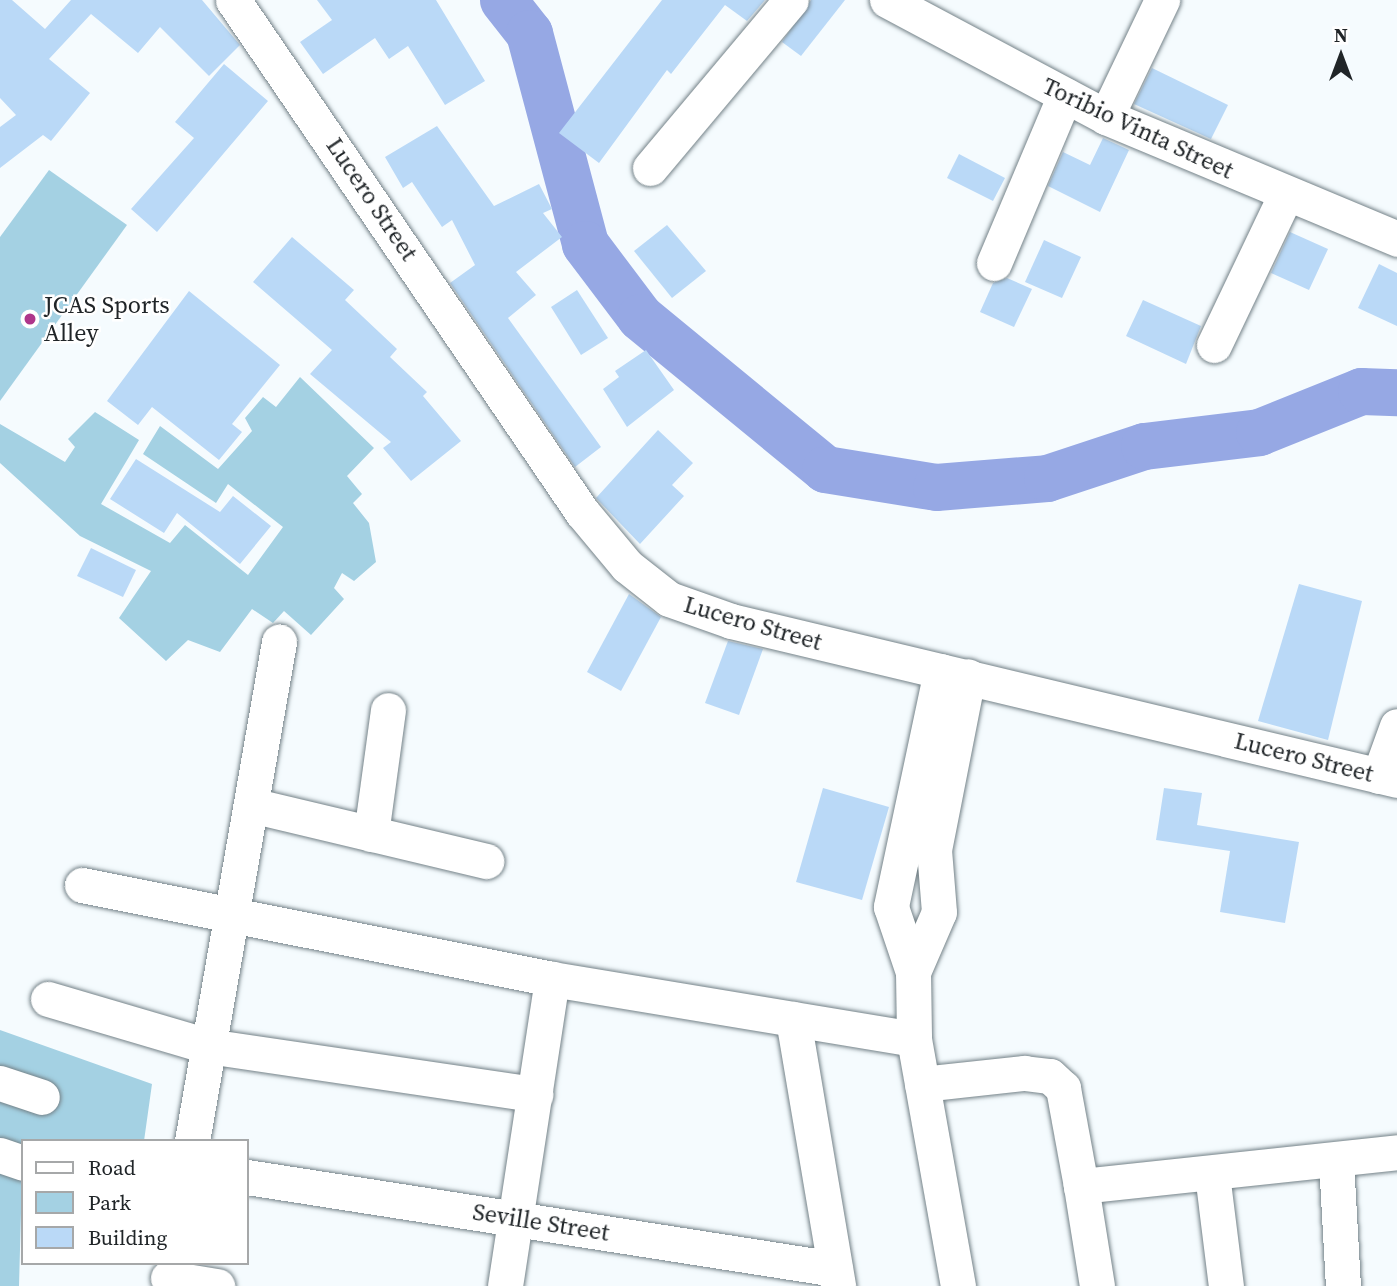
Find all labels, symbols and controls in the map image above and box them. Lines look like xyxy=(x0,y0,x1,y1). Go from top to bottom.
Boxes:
north arrow xyxy=(1306,21,1376,91)
text: N xyxy=(1334,22,1348,48)
street label: Toribio Vinta Street xyxy=(1038,71,1238,185)
street label: Lucero Street xyxy=(320,132,424,266)
place label: JCAS Sports Alley xyxy=(44,291,170,347)
marker: JCAS Sports Alley xyxy=(22,311,38,327)
street label: Lucero Street xyxy=(681,590,825,656)
street label: Lucero Street xyxy=(1232,726,1376,788)
legend xyxy=(21,1139,248,1265)
text: Road xyxy=(88,1153,136,1182)
text: Park xyxy=(88,1188,131,1217)
street label: Seville Street xyxy=(471,1197,611,1247)
text: Building xyxy=(88,1223,167,1252)

